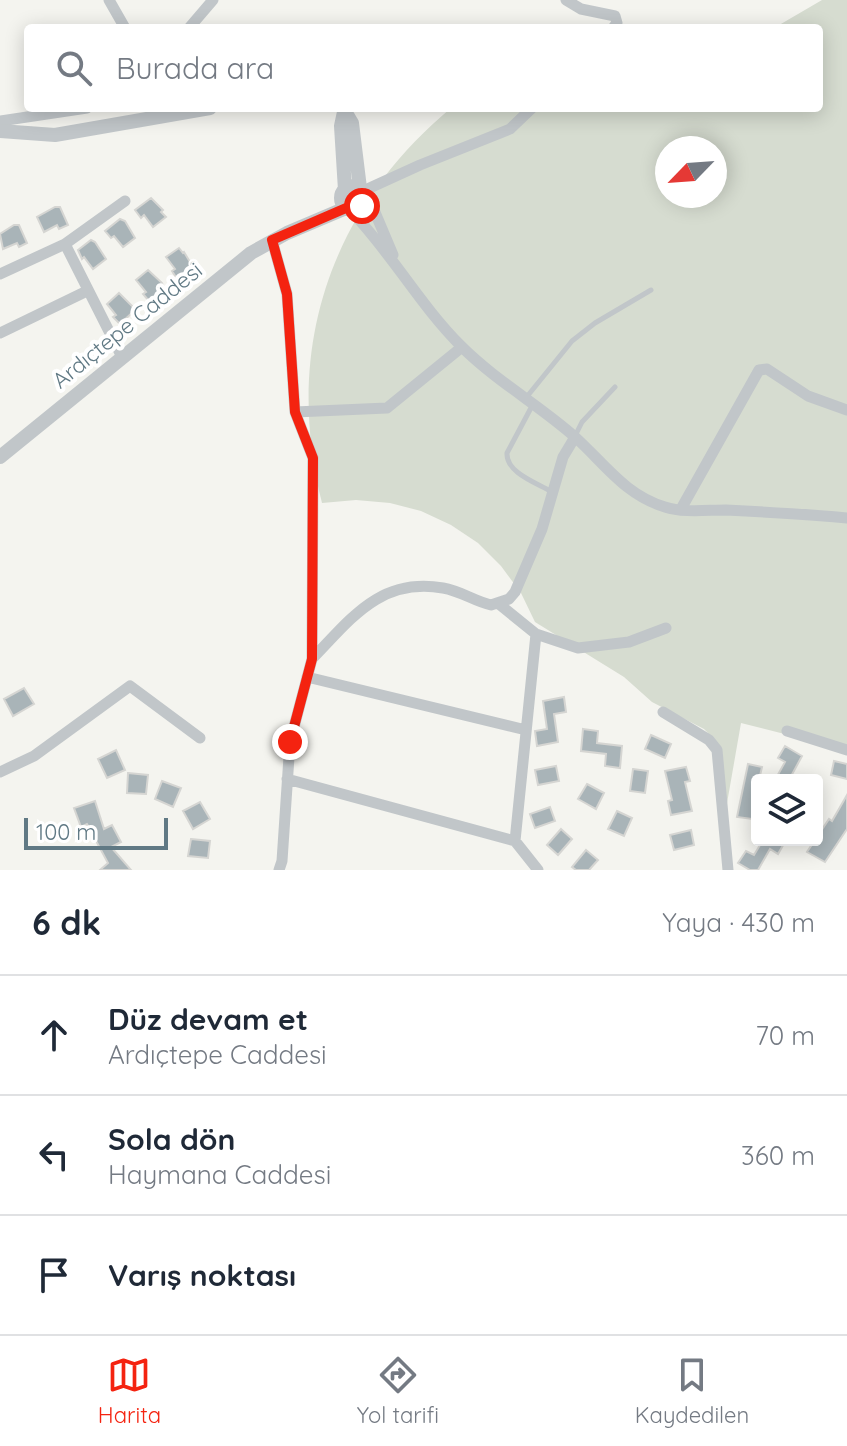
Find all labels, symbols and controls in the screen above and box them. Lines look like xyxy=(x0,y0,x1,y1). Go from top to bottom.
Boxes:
search box xyxy=(24,24,823,112)
icon: search xyxy=(52,46,96,90)
text: Burada ara xyxy=(116,49,274,87)
north arrow xyxy=(655,136,727,208)
route start xyxy=(344,188,380,224)
street label: Ardıçtepe Caddesi xyxy=(46,256,208,394)
route end xyxy=(272,724,308,760)
map controls xyxy=(751,774,823,846)
button: layers xyxy=(751,774,823,846)
scale bar xyxy=(24,814,168,850)
text: 100 m xyxy=(36,818,96,846)
text: 6 dk xyxy=(32,901,101,944)
text: Yaya · 430 m xyxy=(662,906,815,939)
text: Düz devam et xyxy=(108,1000,308,1038)
icon: ahead xyxy=(32,1013,76,1057)
text: 70 m xyxy=(755,1019,815,1052)
text: Ardıçtepe Caddesi xyxy=(108,1038,327,1071)
text: Sola dön xyxy=(108,1120,235,1158)
icon: left xyxy=(32,1133,76,1177)
text: 360 m xyxy=(741,1139,815,1172)
text: Haymana Caddesi xyxy=(108,1158,331,1191)
icon: arrive xyxy=(32,1253,76,1297)
text: Varış noktası xyxy=(108,1256,296,1294)
tab: Harita xyxy=(98,1353,161,1429)
tab: Yol tarifi xyxy=(357,1353,439,1429)
tab: Kaydedilen xyxy=(635,1353,749,1429)

